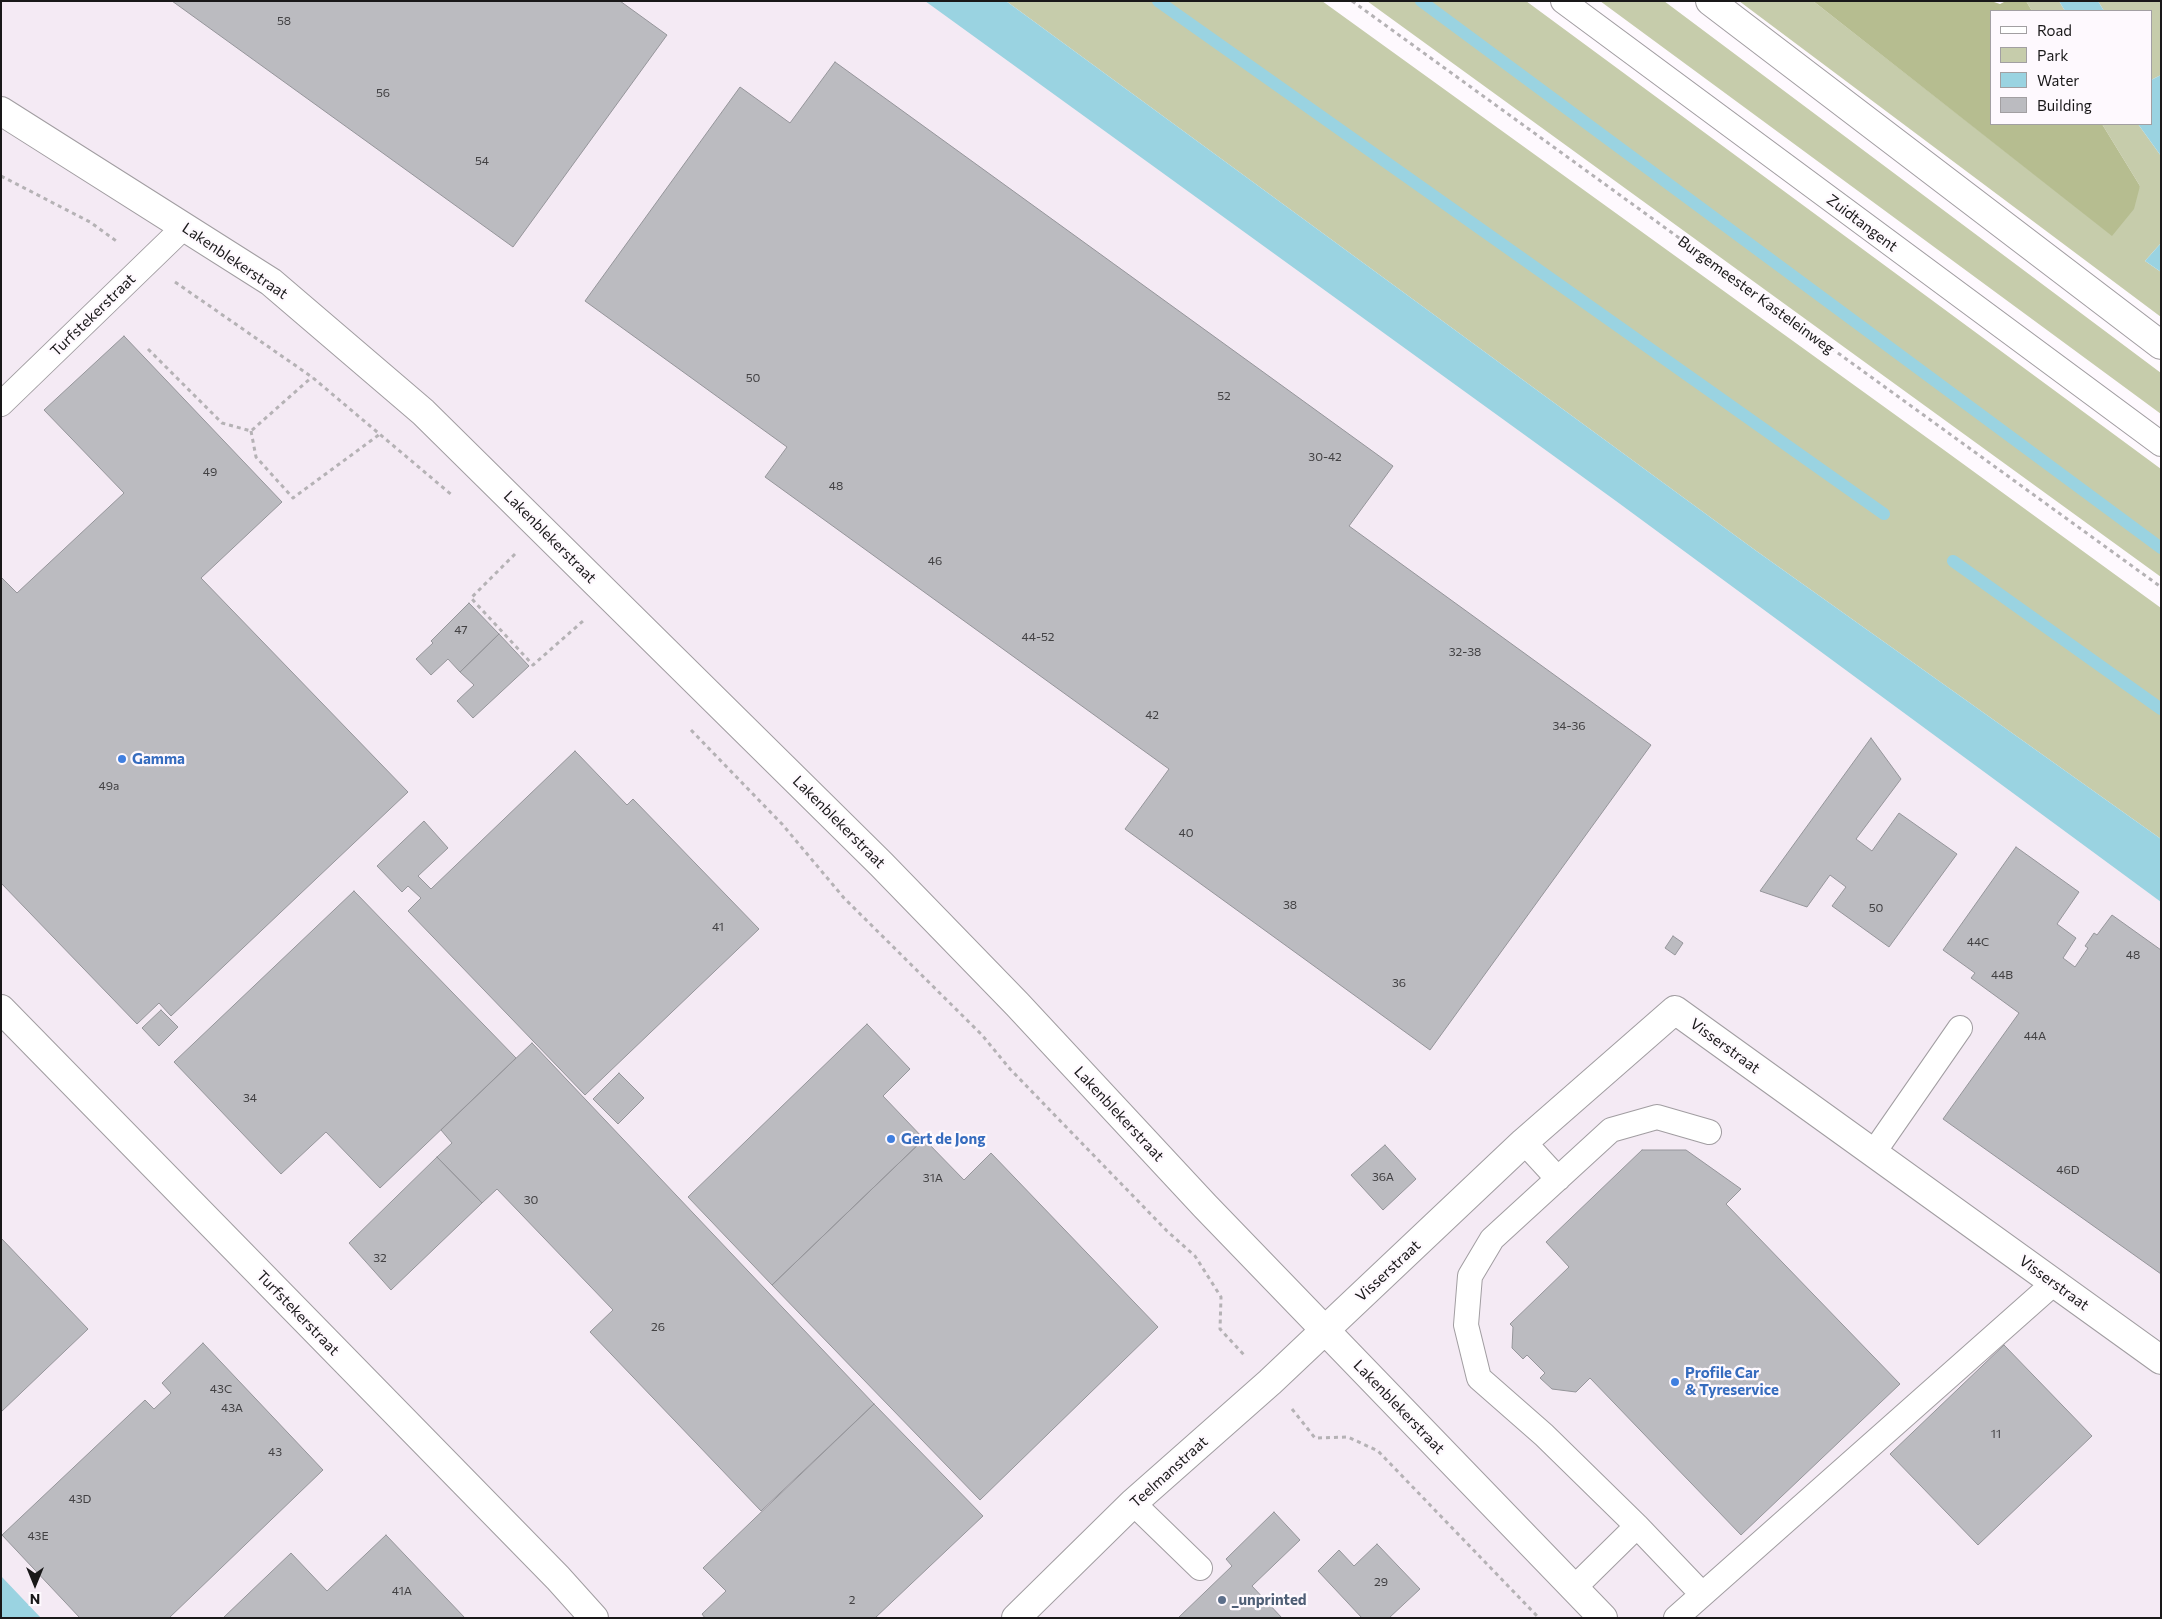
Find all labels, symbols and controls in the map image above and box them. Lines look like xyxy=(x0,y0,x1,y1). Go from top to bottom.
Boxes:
legend xyxy=(1990,10,2152,125)
house number: 58 xyxy=(277,14,291,28)
text: Road xyxy=(2037,21,2072,39)
text: Park xyxy=(2037,46,2068,64)
text: Water xyxy=(2037,71,2079,89)
house number: 56 xyxy=(376,86,390,100)
text: Building xyxy=(2037,96,2092,114)
house number: 54 xyxy=(475,154,489,168)
street label: Zuidtangent xyxy=(1823,190,1901,256)
street label: Lakenblekerstraat xyxy=(179,219,291,303)
street label: Burgemeester Kasteleinweg xyxy=(1674,232,1838,358)
street label: Turfstekerstraat xyxy=(47,270,139,360)
house number: 50 xyxy=(746,371,760,385)
house number: 52 xyxy=(1217,389,1231,403)
house number: 30-42 xyxy=(1308,450,1342,464)
house number: 49 xyxy=(203,465,217,479)
house number: 48 xyxy=(829,479,843,493)
street label: Lakenblekerstraat xyxy=(500,487,600,587)
house number: 46 xyxy=(928,554,942,568)
house number: 47 xyxy=(454,623,468,637)
house number: 44-52 xyxy=(1021,630,1055,644)
house number: 32-38 xyxy=(1449,645,1481,659)
house number: 42 xyxy=(1145,708,1159,722)
house number: 34-36 xyxy=(1552,719,1586,733)
place label: Gamma xyxy=(132,750,185,768)
marker: Gamma xyxy=(116,753,128,765)
street label: Lakenblekerstraat xyxy=(789,772,889,872)
house number: 49a xyxy=(99,779,119,793)
house number: 40 xyxy=(1178,826,1194,840)
house number: 38 xyxy=(1283,898,1297,912)
house number: 50 xyxy=(1869,901,1883,915)
house number: 41 xyxy=(712,920,724,934)
house number: 44C xyxy=(1967,935,1989,949)
house number: 48 xyxy=(2126,948,2140,962)
house number: 44B xyxy=(1991,968,2013,982)
house number: 36 xyxy=(1392,976,1406,990)
street label: Visserstraat xyxy=(1687,1015,1763,1077)
house number: 44A xyxy=(2024,1029,2046,1043)
street label: Lakenblekerstraat xyxy=(1070,1063,1168,1165)
house number: 34 xyxy=(243,1091,257,1105)
place label: Gert de Jong xyxy=(901,1130,985,1148)
marker: Gert de Jong xyxy=(885,1133,897,1145)
house number: 46D xyxy=(2056,1163,2080,1177)
house number: 36A xyxy=(1372,1170,1394,1184)
house number: 31A xyxy=(923,1171,943,1185)
house number: 30 xyxy=(524,1193,538,1207)
street label: Visserstraat xyxy=(1352,1236,1424,1306)
house number: 32 xyxy=(373,1251,387,1265)
street label: Visserstraat xyxy=(2016,1252,2092,1314)
street label: Turfstekerstraat xyxy=(253,1267,343,1359)
house number: 26 xyxy=(651,1320,665,1334)
street label: Lakenblekerstraat xyxy=(1350,1356,1448,1458)
place label: Profile Car & Tyreservice xyxy=(1685,1364,1779,1399)
marker: Profile Car & Tyreservice xyxy=(1669,1376,1681,1388)
house number: 43C xyxy=(210,1382,232,1396)
house number: 43A xyxy=(221,1401,243,1415)
house number: 11 xyxy=(1991,1427,2001,1441)
street label: Teelmanstraat xyxy=(1126,1432,1212,1512)
house number: 43 xyxy=(268,1445,282,1459)
house number: 43D xyxy=(69,1492,91,1506)
house number: 43E xyxy=(27,1529,49,1543)
north arrow xyxy=(10,1559,60,1609)
house number: 29 xyxy=(1374,1575,1388,1589)
house number: 41A xyxy=(392,1584,412,1598)
text: N xyxy=(30,1591,40,1608)
place label: _unprinted xyxy=(1232,1591,1307,1609)
house number: 2 xyxy=(849,1593,855,1607)
marker: _unprinted xyxy=(1216,1594,1228,1606)

